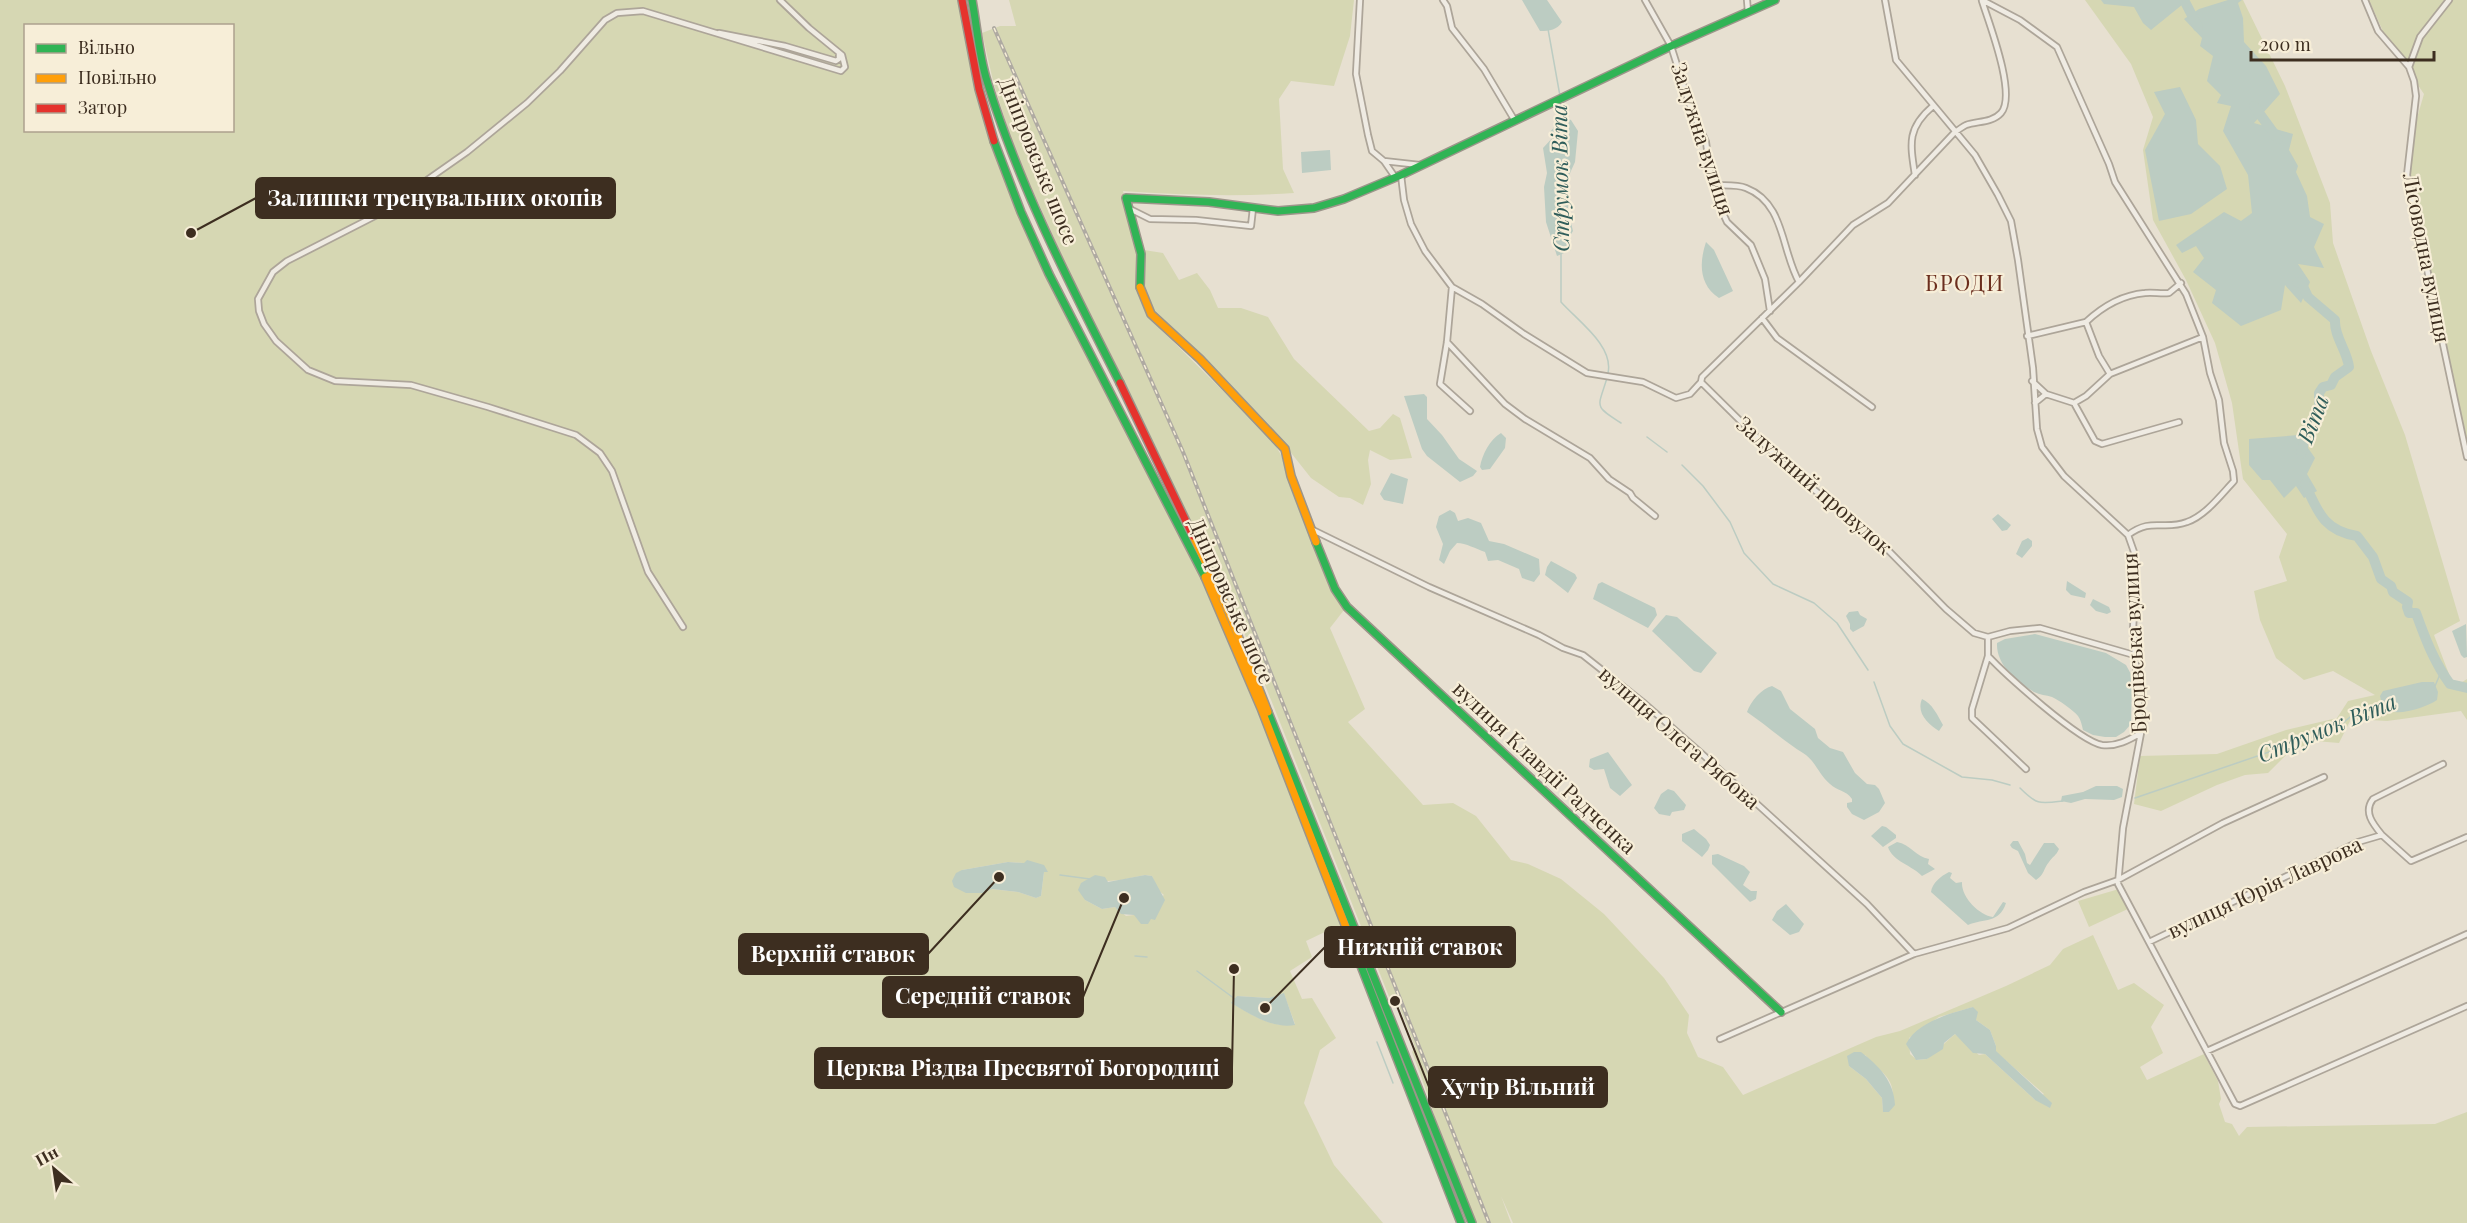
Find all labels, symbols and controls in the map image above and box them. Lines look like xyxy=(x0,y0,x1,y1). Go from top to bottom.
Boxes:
legend xyxy=(24,24,234,132)
scale bar xyxy=(2251,24,2434,62)
text: 200 m xyxy=(2260,32,2311,56)
text: Вільно xyxy=(78,35,135,59)
street label: Залужна вулиця xyxy=(1666,58,1742,218)
text: Повільно xyxy=(78,65,157,89)
street label: Дніпровське шосе xyxy=(993,72,1086,248)
text: Затор xyxy=(78,95,127,119)
water label: Струмок Віта xyxy=(1543,104,1575,252)
street label: Лісоводна вулиця xyxy=(2398,169,2458,345)
callout: Залишки тренувальних окопів xyxy=(256,178,615,218)
text: Залишки тренувальних окопів xyxy=(268,182,602,212)
district label: БРОДИ xyxy=(1925,267,2005,297)
water label: Віта xyxy=(2289,390,2335,448)
street label: Залужний провулок xyxy=(1731,409,1899,560)
street label: Дніпровське шосе xyxy=(1184,513,1282,688)
street label: Бродівська вулиця xyxy=(2114,552,2152,734)
street label: вулиця Олега Рябова xyxy=(1594,659,1767,815)
street label: вулиця Клавдії Радченка xyxy=(1448,674,1644,859)
water label: Струмок Віта xyxy=(2252,685,2401,769)
street label: вулиця Юрія Лаврова xyxy=(2162,828,2367,944)
callout: Нижній ставок xyxy=(1325,927,1515,967)
text: Нижній ставок xyxy=(1337,931,1503,961)
callout: Верхній ставок xyxy=(739,934,928,974)
text: Верхній ставок xyxy=(751,938,916,968)
callout: Середній ставок xyxy=(883,977,1083,1017)
text: Середній ставок xyxy=(895,980,1071,1010)
callout: Церква Різдва Пресвятої Богородиці xyxy=(815,1048,1232,1088)
text: Церква Різдва Пресвятої Богородиці xyxy=(826,1052,1220,1082)
callout: Хутір Вільний xyxy=(1429,1067,1607,1107)
text: Хутір Вільний xyxy=(1441,1071,1595,1101)
north arrow xyxy=(24,1139,84,1199)
text: Пн xyxy=(31,1141,62,1170)

